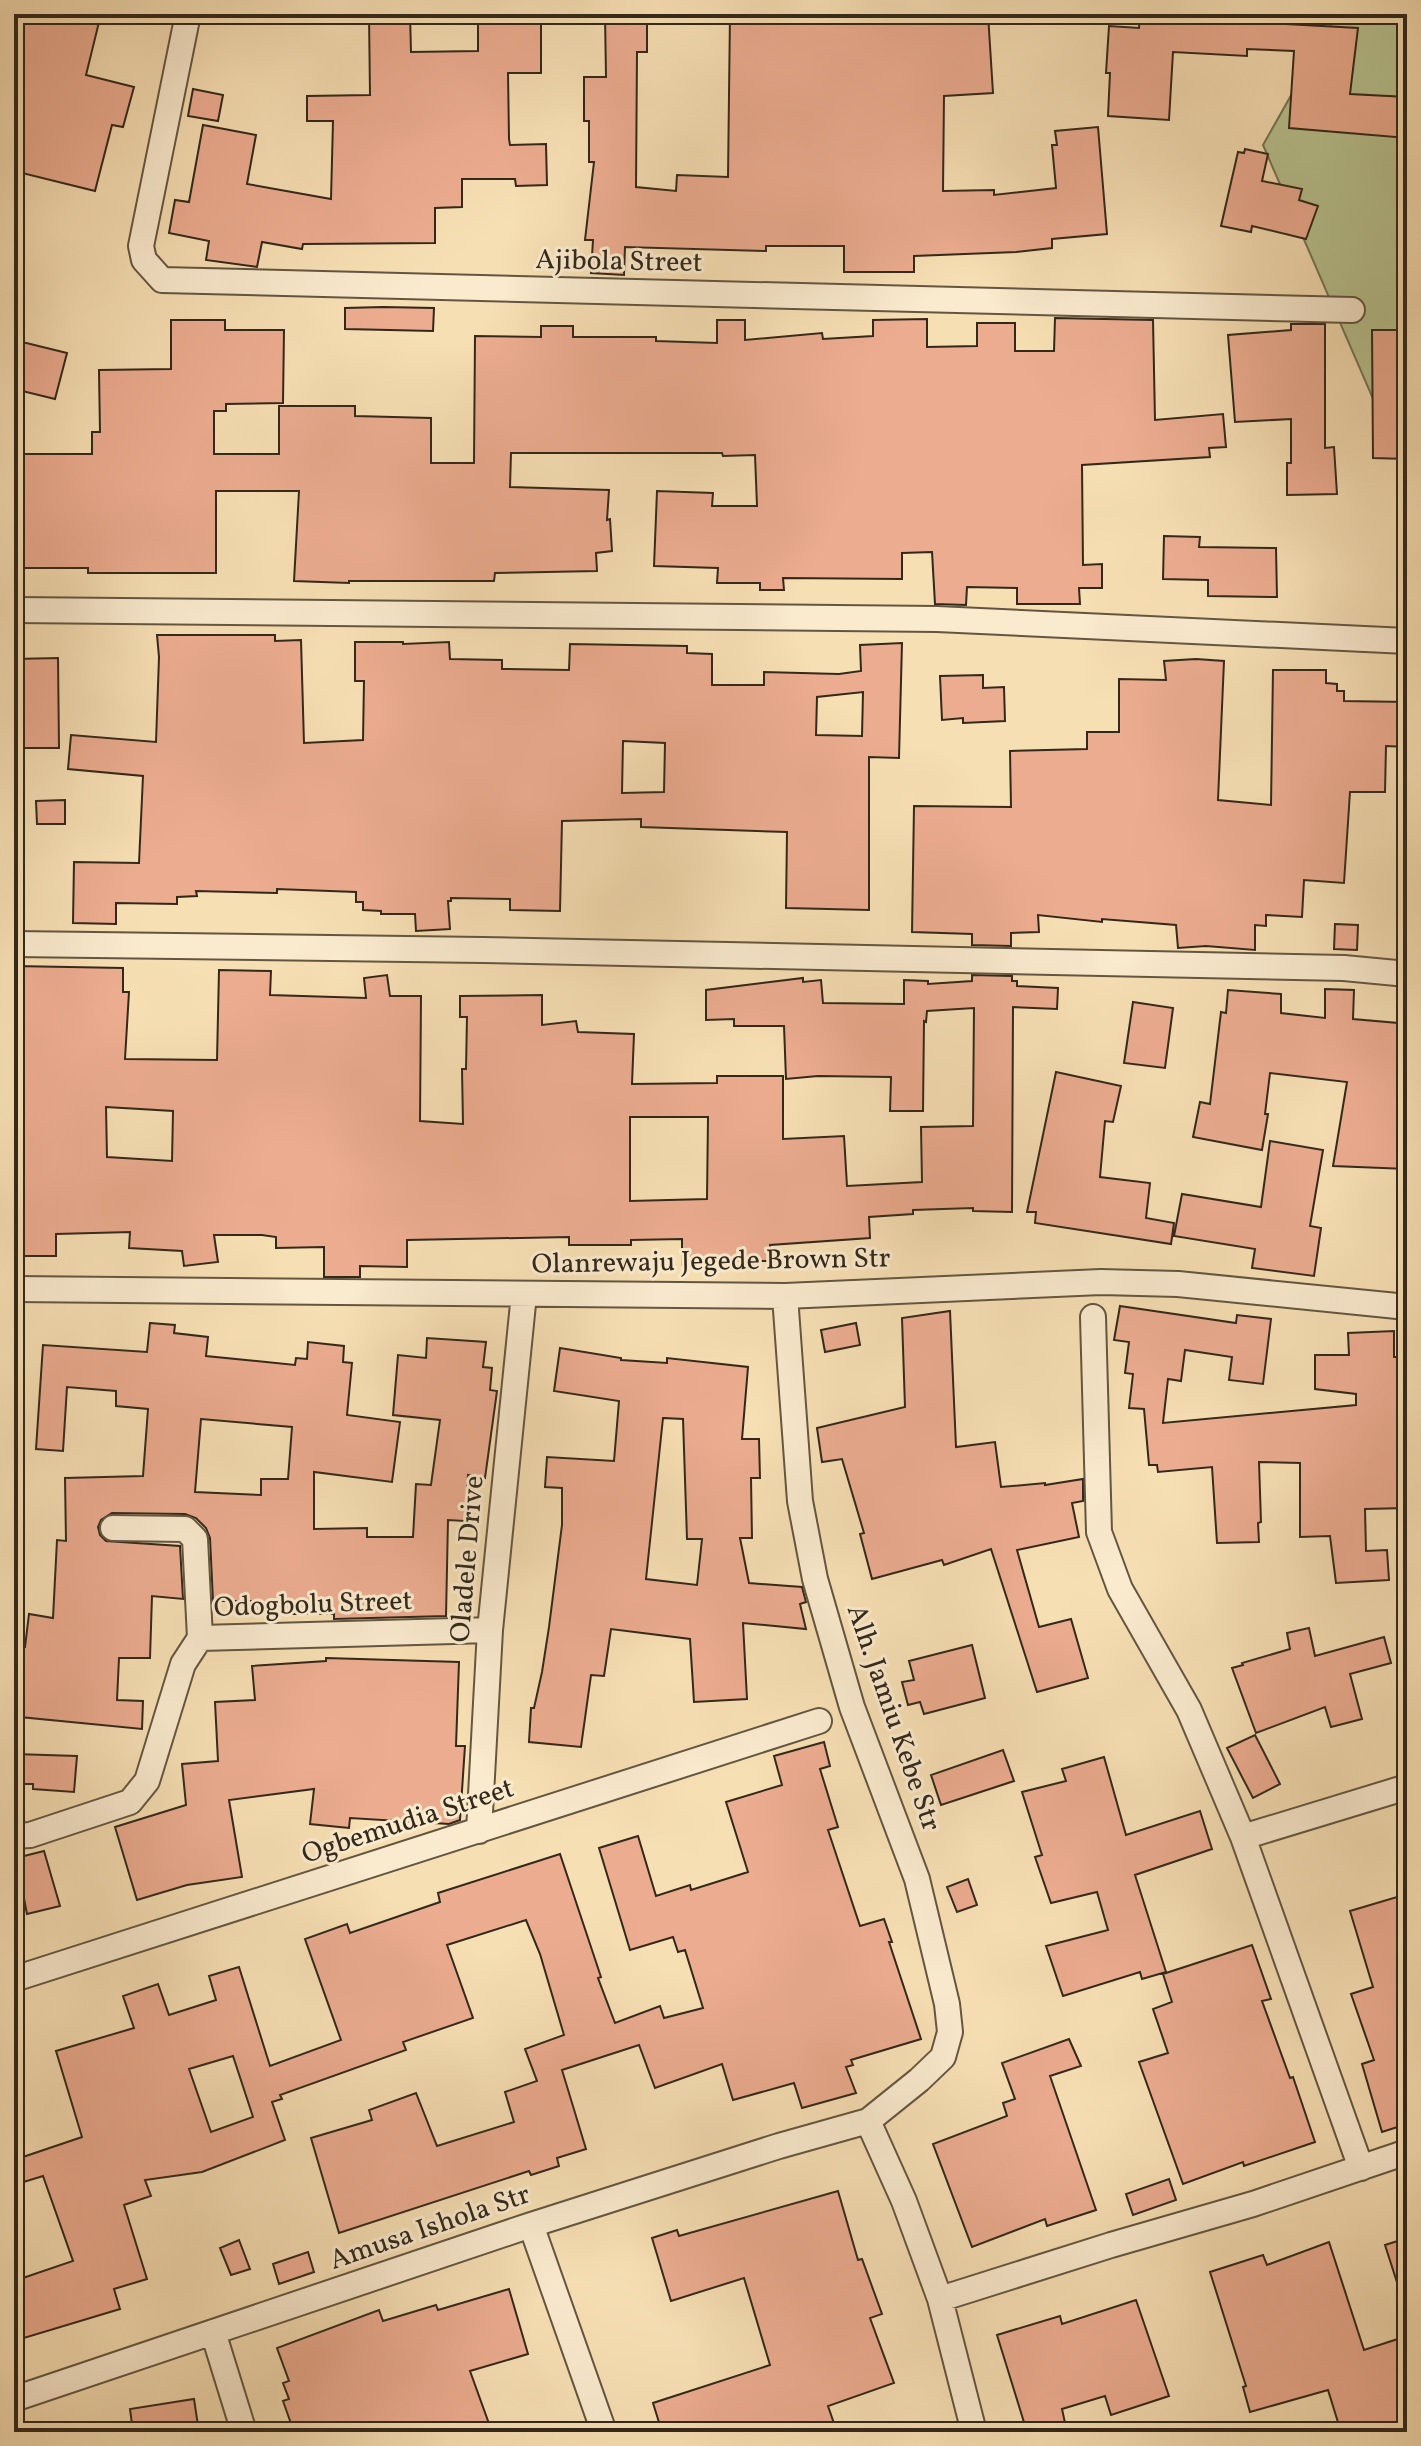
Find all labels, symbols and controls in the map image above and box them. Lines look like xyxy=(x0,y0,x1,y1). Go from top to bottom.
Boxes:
street label: Ajibola Street xyxy=(535,241,703,283)
street label: Olanrewaju Jegede Brown Str xyxy=(531,1239,891,1285)
street label: Oladele Drive xyxy=(441,1474,495,1644)
street label: Odogbolu Street xyxy=(213,1582,413,1628)
street label: Alh. Jamiu Kebe Str xyxy=(836,1600,950,1837)
street label: Ogbemudia Street xyxy=(297,1769,519,1875)
street label: Amusa Ishola Str xyxy=(324,2175,536,2281)

